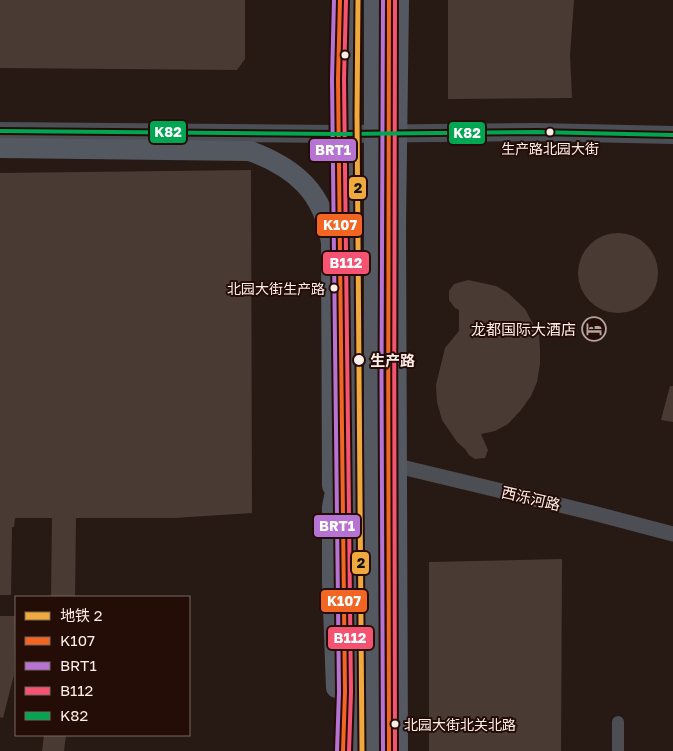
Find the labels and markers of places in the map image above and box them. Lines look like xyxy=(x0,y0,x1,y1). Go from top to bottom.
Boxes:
unlabelled marker xyxy=(340,50,350,60)
marker: 生产路北园大街 xyxy=(545,127,555,137)
place label: 生产路北园大街 xyxy=(501,140,599,157)
place label: 北园大街生产路 xyxy=(227,280,325,297)
marker: 北园大街生产路 xyxy=(329,283,339,293)
hotel icon: 龙都国际大酒店 xyxy=(581,316,607,342)
place label: 龙都国际大酒店 xyxy=(471,320,576,338)
place label: 生产路 xyxy=(370,351,415,369)
marker: 生产路 xyxy=(352,353,366,367)
place label: 北园大街北关北路 xyxy=(404,716,516,733)
marker: 北园大街北关北路 xyxy=(390,719,400,729)

